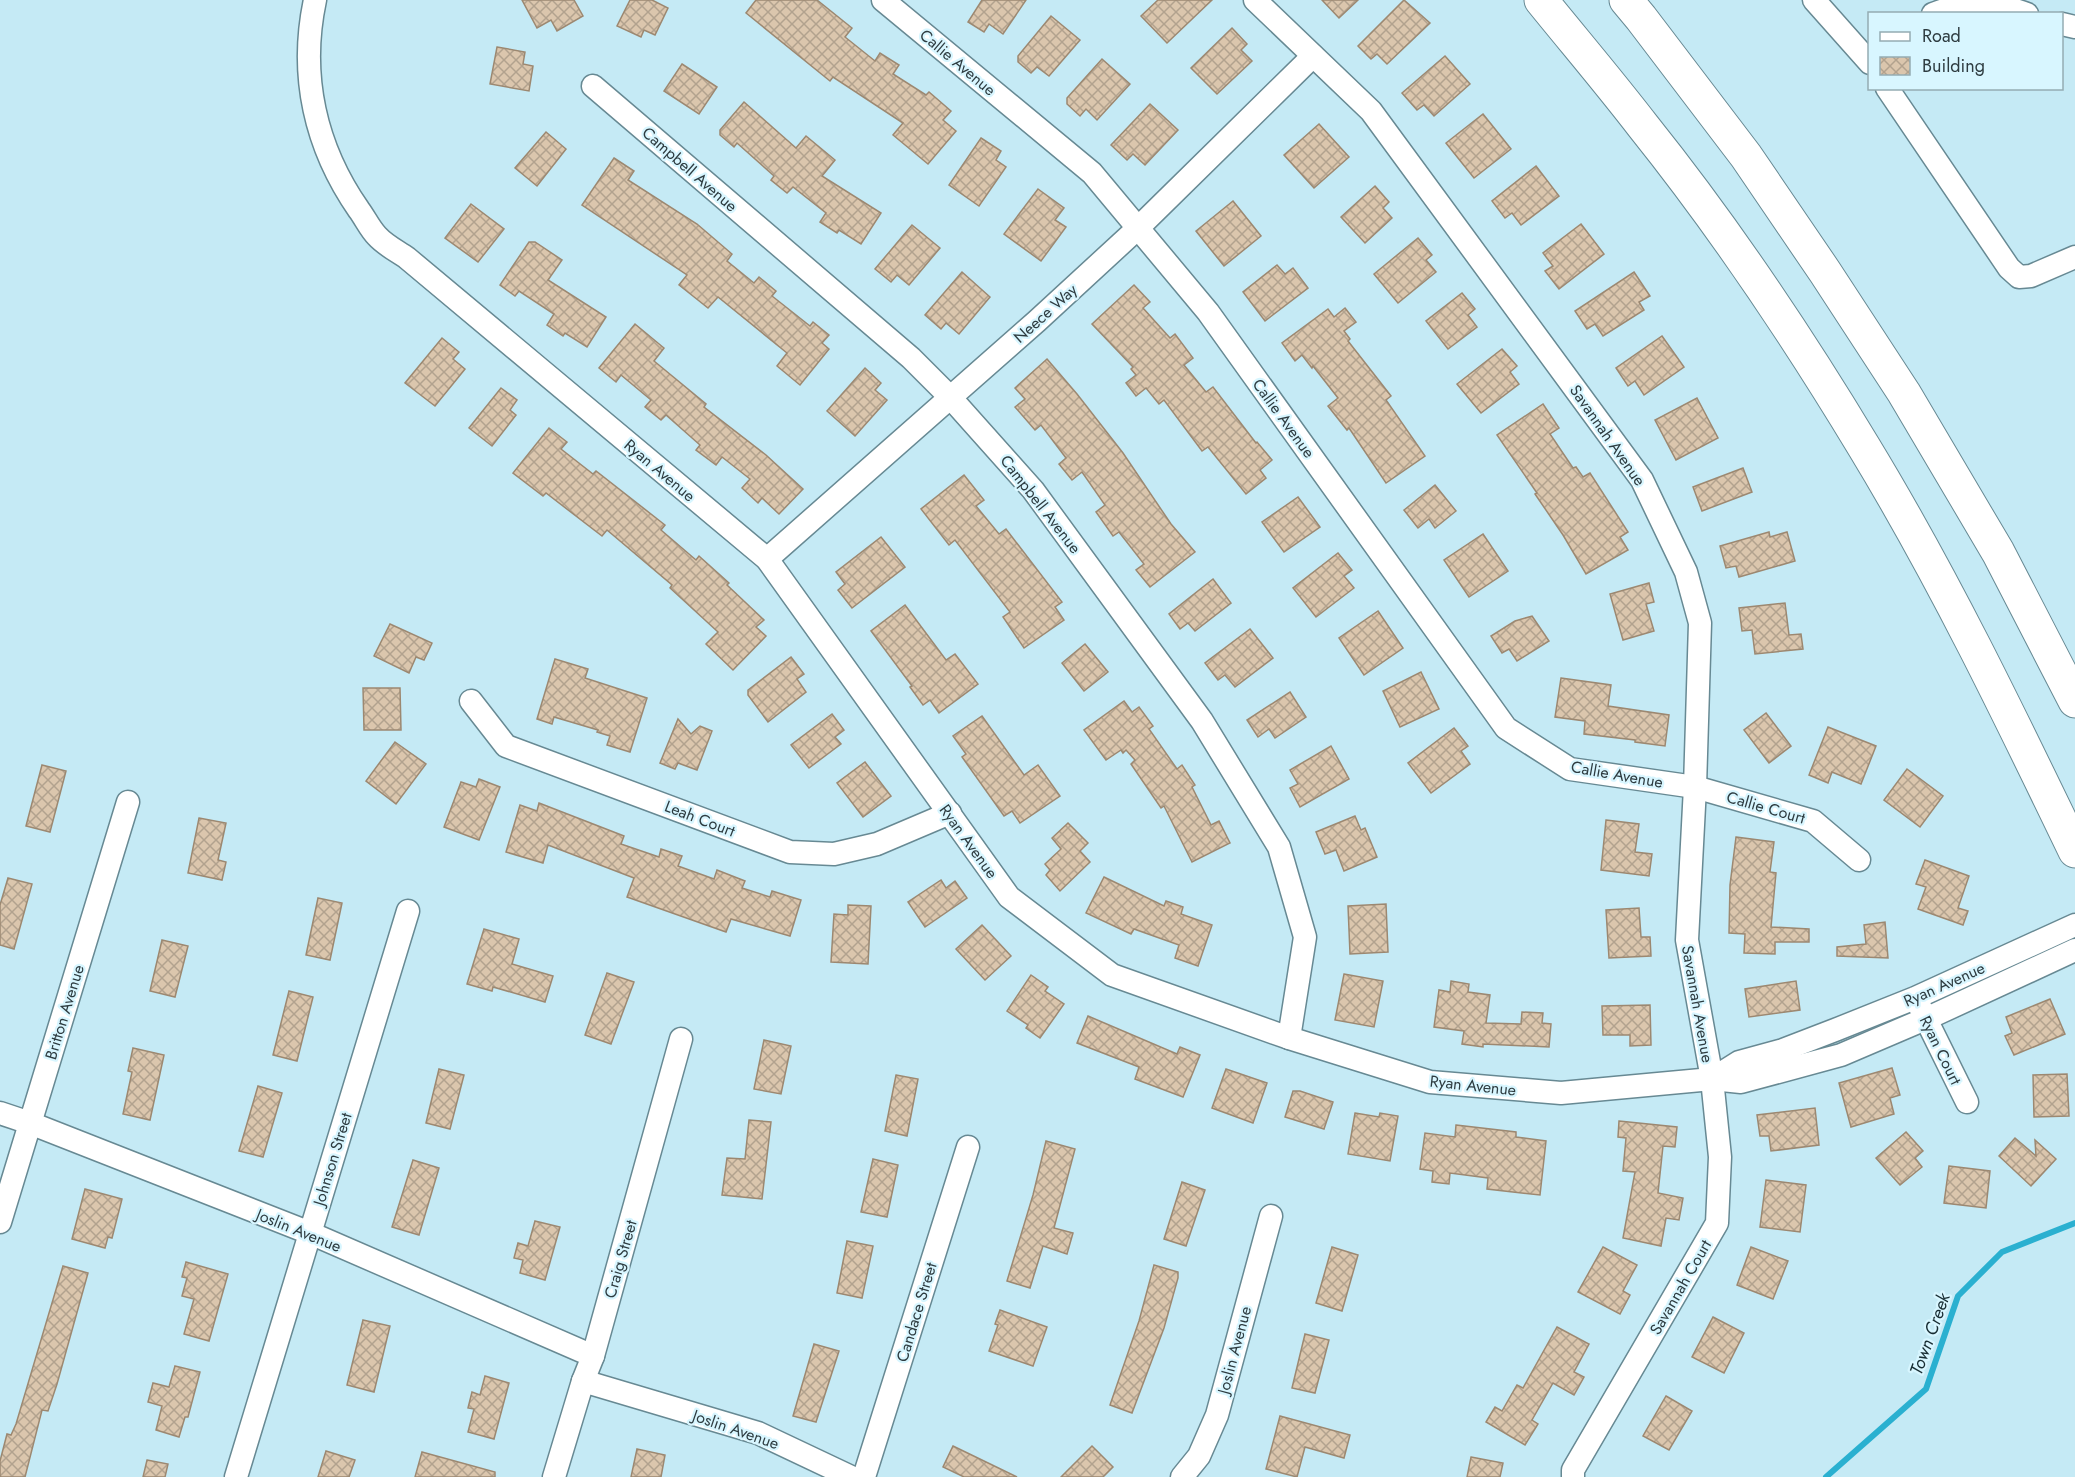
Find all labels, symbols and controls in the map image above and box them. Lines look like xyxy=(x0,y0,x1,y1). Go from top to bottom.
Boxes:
legend xyxy=(1868,12,2063,90)
text: Road xyxy=(1922,23,1961,49)
street label: Callie Avenue xyxy=(915,24,1001,101)
text: Building xyxy=(1922,53,1985,79)
street label: Campbell Avenue xyxy=(637,121,742,217)
street label: Neece Way xyxy=(1008,278,1083,348)
street label: Callie Avenue xyxy=(1247,374,1320,463)
street label: Savannah Avenue xyxy=(1564,380,1651,490)
street label: Ryan Avenue xyxy=(619,434,700,507)
street label: Campbell Avenue xyxy=(995,450,1086,559)
street label: Callie Avenue xyxy=(1569,755,1665,794)
street label: Callie Court xyxy=(1724,785,1808,830)
street label: Leah Court xyxy=(661,795,739,842)
street label: Ryan Avenue xyxy=(934,799,1003,883)
street label: Savannah Avenue xyxy=(1676,944,1719,1065)
street label: Ryan Avenue xyxy=(1900,956,1989,1013)
street label: Britton Avenue xyxy=(39,962,90,1062)
street label: Ryan Court xyxy=(1914,1012,1967,1089)
street label: Ryan Avenue xyxy=(1429,1070,1517,1101)
street label: Johnson Street xyxy=(307,1110,358,1210)
street label: Joslin Avenue xyxy=(251,1202,345,1258)
street label: Craig Street xyxy=(598,1217,643,1301)
street label: Savannah Court xyxy=(1644,1235,1717,1339)
street label: Candace Street xyxy=(890,1260,943,1365)
water label: Town Creek xyxy=(1903,1288,1957,1379)
street label: Joslin Avenue xyxy=(1211,1304,1257,1398)
street label: Joslin Avenue xyxy=(688,1403,782,1455)

